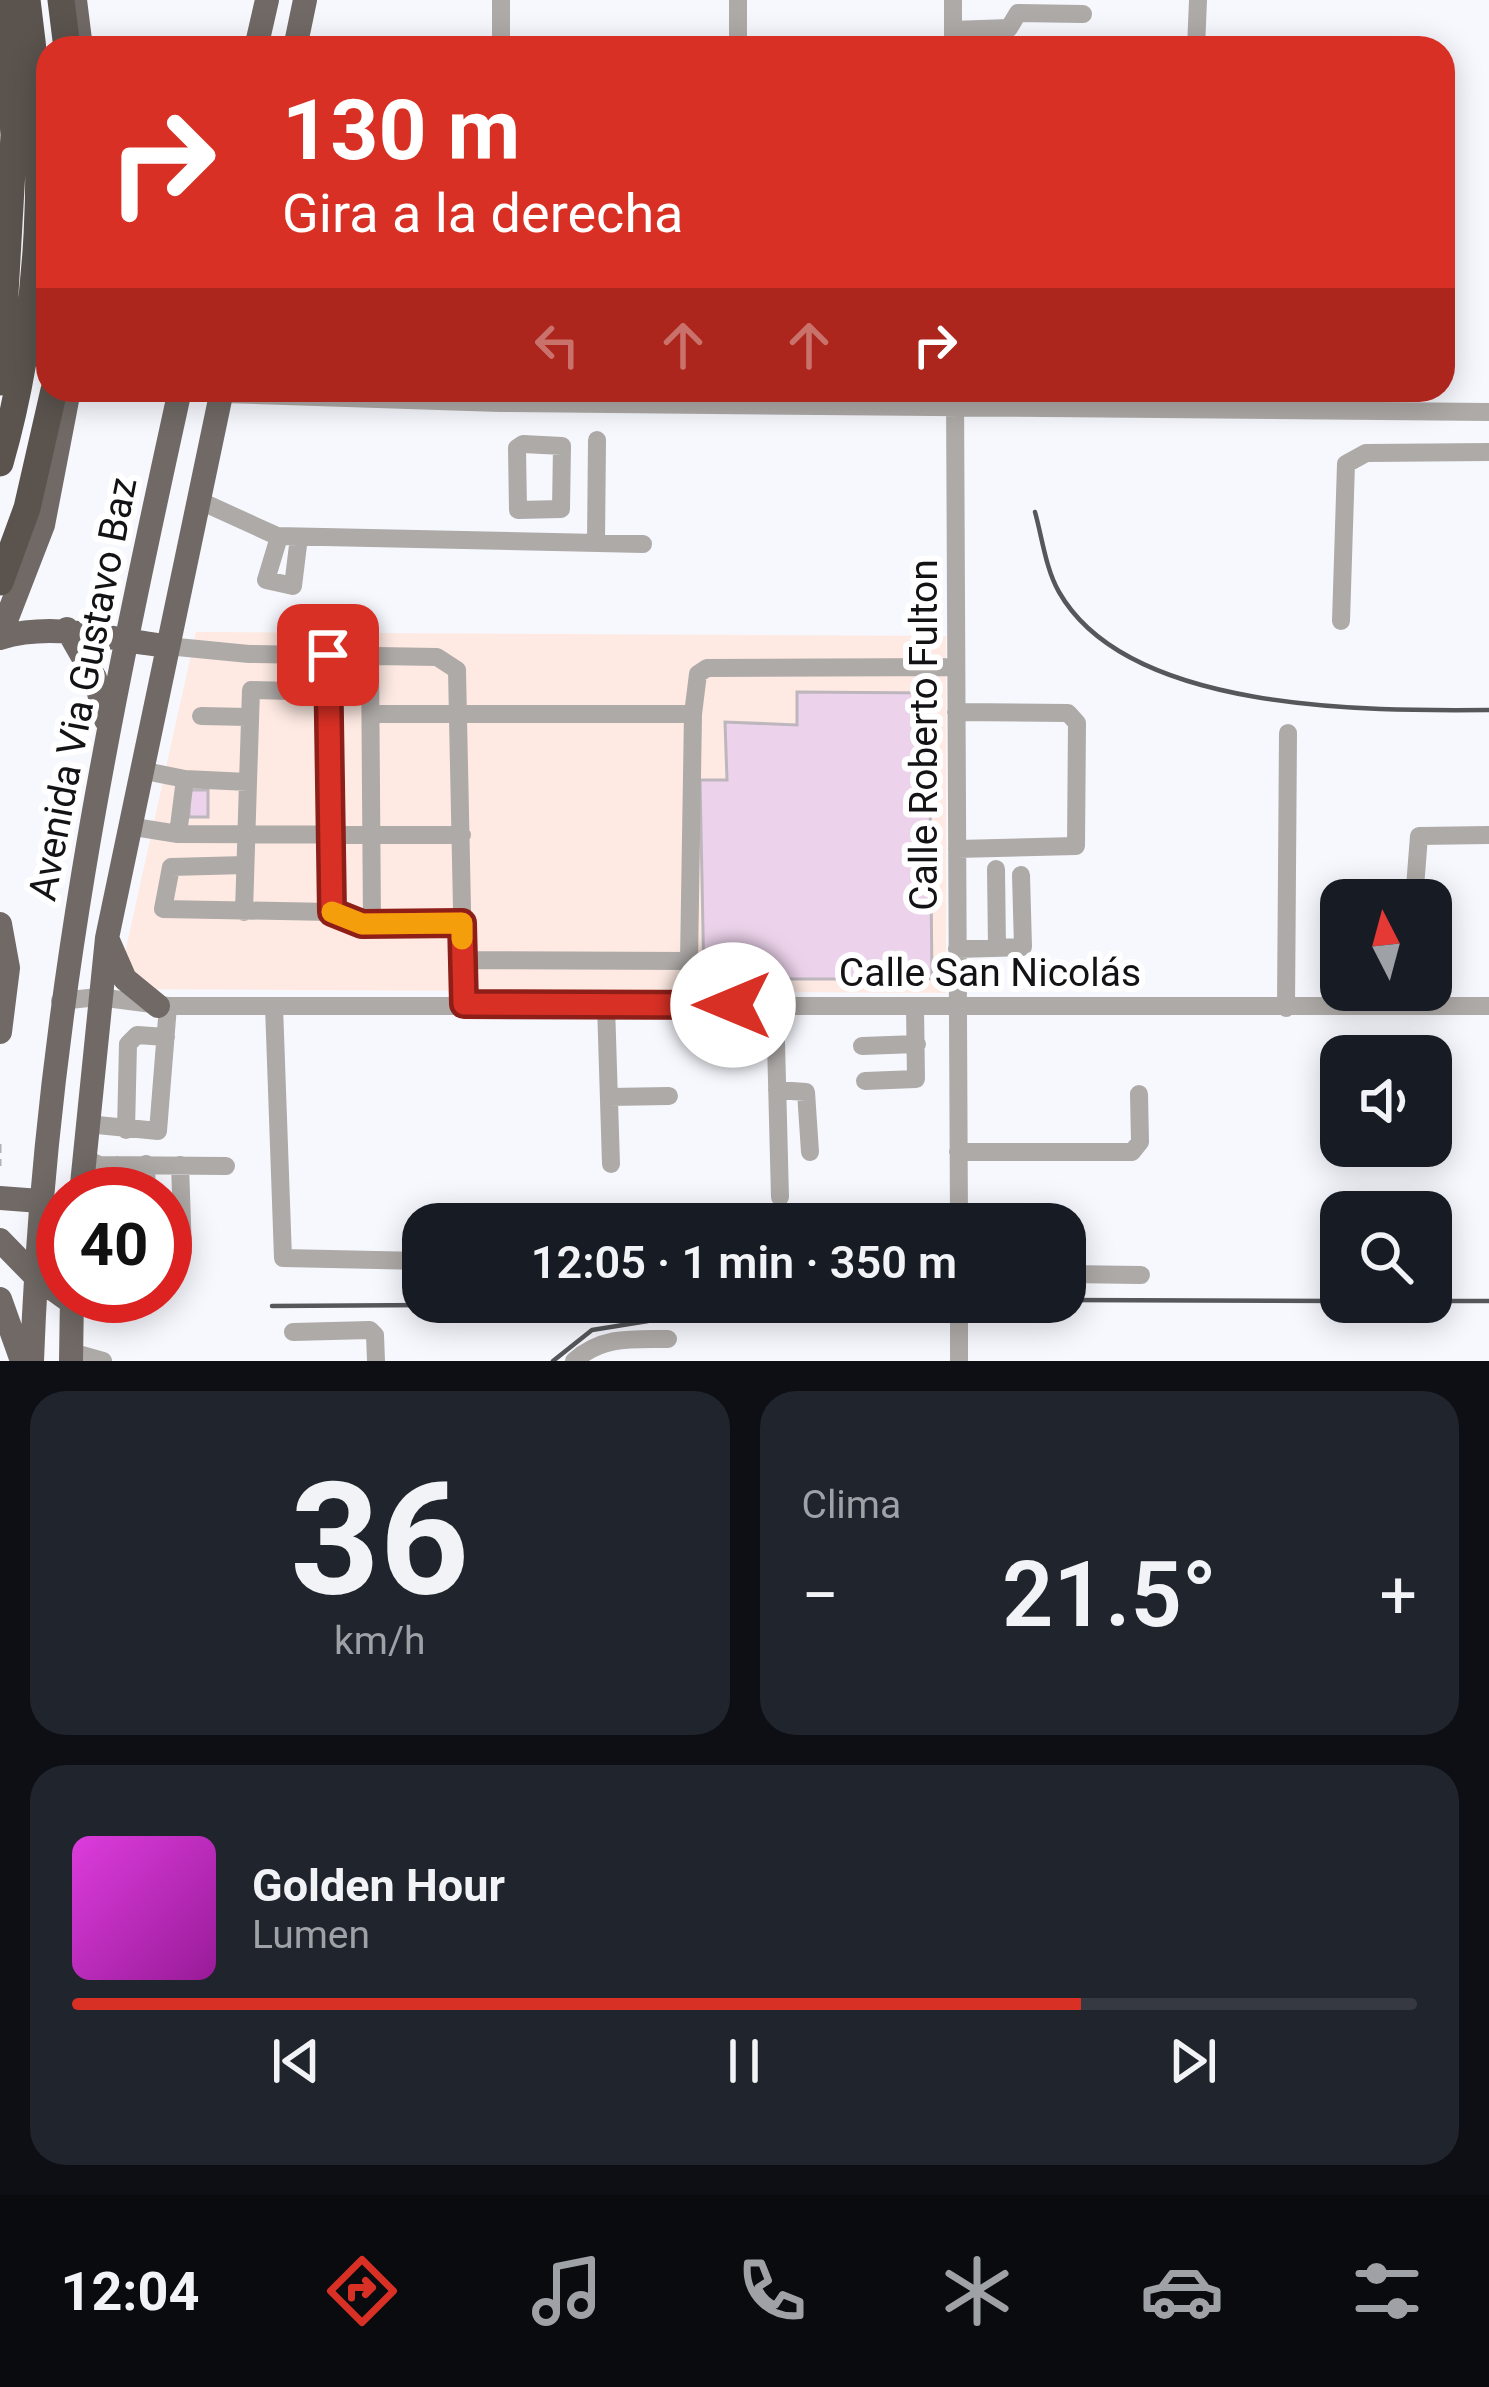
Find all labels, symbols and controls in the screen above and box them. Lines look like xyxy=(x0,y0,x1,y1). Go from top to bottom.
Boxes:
text: 130 m xyxy=(282,81,520,180)
icon: right xyxy=(84,84,240,240)
text: Gira a la derecha xyxy=(282,182,684,245)
icon: left xyxy=(524,312,590,378)
icon: ahead xyxy=(650,312,716,378)
icon: ahead xyxy=(776,312,842,378)
icon: right xyxy=(902,312,968,378)
street label: Avenida Via Gustavo Baz xyxy=(19,473,147,905)
street label: Calle Roberto Fulton xyxy=(901,559,947,911)
pin xyxy=(277,604,379,706)
icon: arrive xyxy=(295,622,361,688)
north arrow xyxy=(1320,879,1452,1011)
map controls xyxy=(1320,879,1452,1323)
position arrow xyxy=(670,942,796,1068)
street label: Calle San Nicolás xyxy=(839,950,1141,996)
button: sound xyxy=(1320,1035,1452,1167)
speed limit sign: 40 xyxy=(36,1167,192,1323)
button: search xyxy=(1320,1191,1452,1323)
text: 12:05 · 1 min · 350 m xyxy=(531,1236,957,1289)
text: 36 xyxy=(290,1448,469,1631)
text: Clima xyxy=(802,1482,901,1528)
text: 21.5° xyxy=(1002,1543,1217,1648)
text: − xyxy=(802,1557,839,1634)
text: + xyxy=(1380,1557,1417,1634)
text: km/h xyxy=(334,1618,426,1664)
text: Golden Hour xyxy=(252,1859,505,1912)
text: Lumen xyxy=(252,1912,370,1958)
icon: previous xyxy=(263,2028,329,2094)
icon: pause xyxy=(711,2028,777,2094)
icon: next xyxy=(1160,2028,1226,2094)
icon: directions xyxy=(320,2249,404,2333)
icon: music xyxy=(525,2249,609,2333)
icon: phone xyxy=(730,2249,814,2333)
icon: climate xyxy=(935,2249,1019,2333)
icon: car xyxy=(1140,2249,1224,2333)
icon: filters xyxy=(1345,2249,1429,2333)
text: 12:04 xyxy=(60,2260,200,2323)

